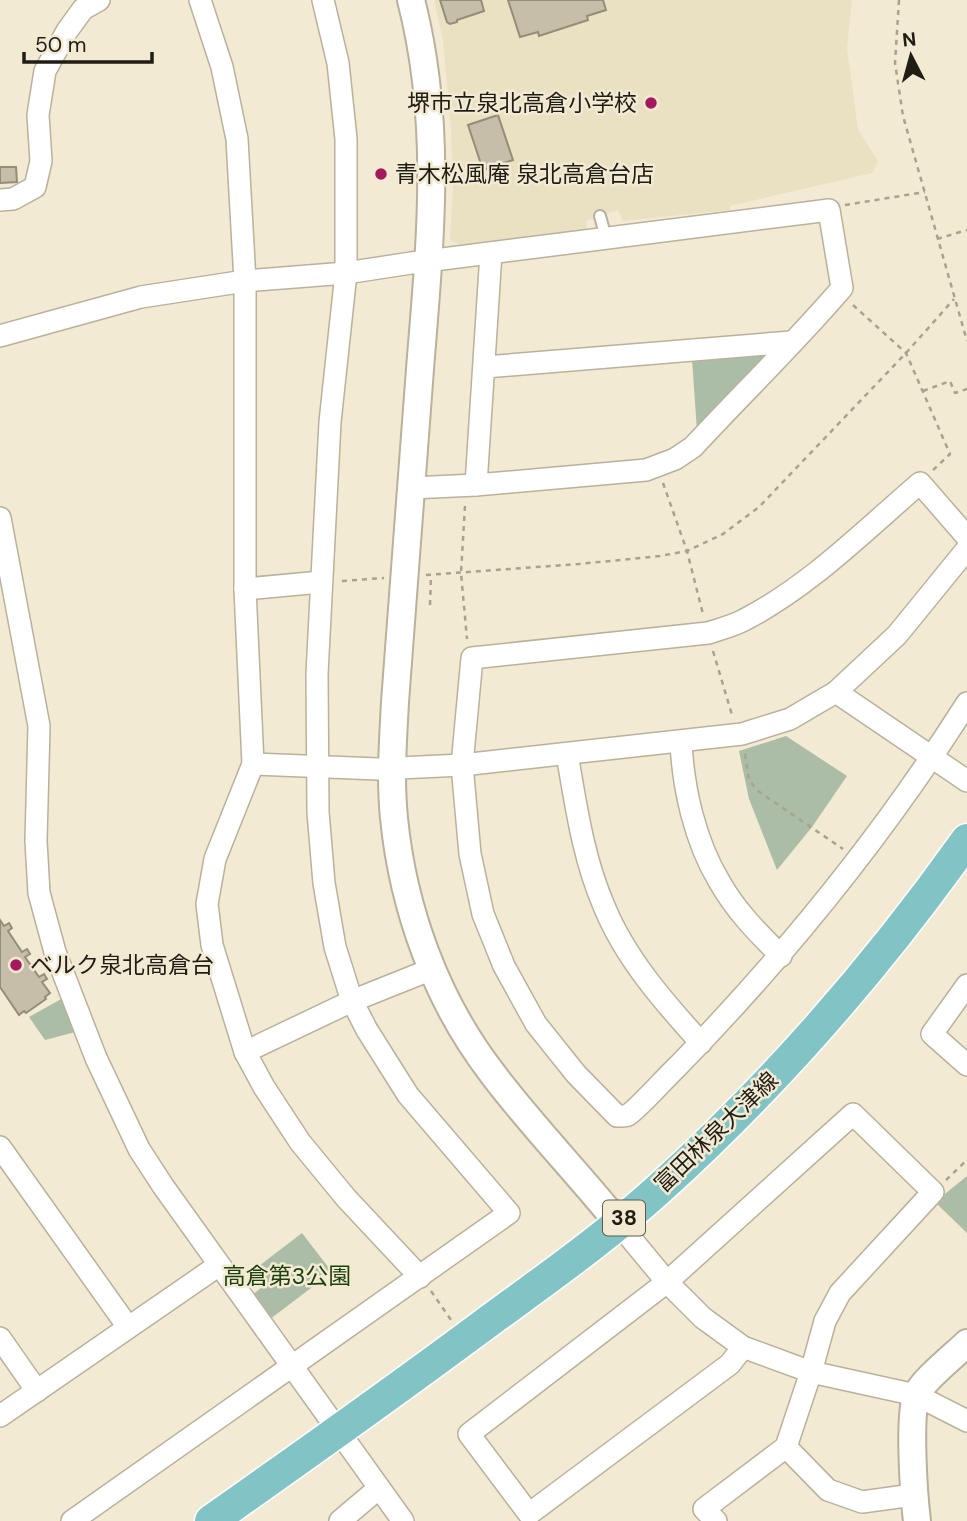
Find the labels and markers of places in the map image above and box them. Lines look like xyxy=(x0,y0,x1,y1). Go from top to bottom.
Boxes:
place label: 堺市立泉北高倉小学校 xyxy=(407,88,637,118)
marker: 堺市立泉北高倉小学校 xyxy=(643,95,659,111)
place label: 青木松風庵 泉北高倉台店 xyxy=(395,159,654,189)
marker: 青木松風庵 泉北高倉台店 xyxy=(373,166,389,182)
place label: ベルク泉北高倉台 xyxy=(30,950,214,980)
marker: ベルク泉北高倉台 xyxy=(8,957,24,973)

